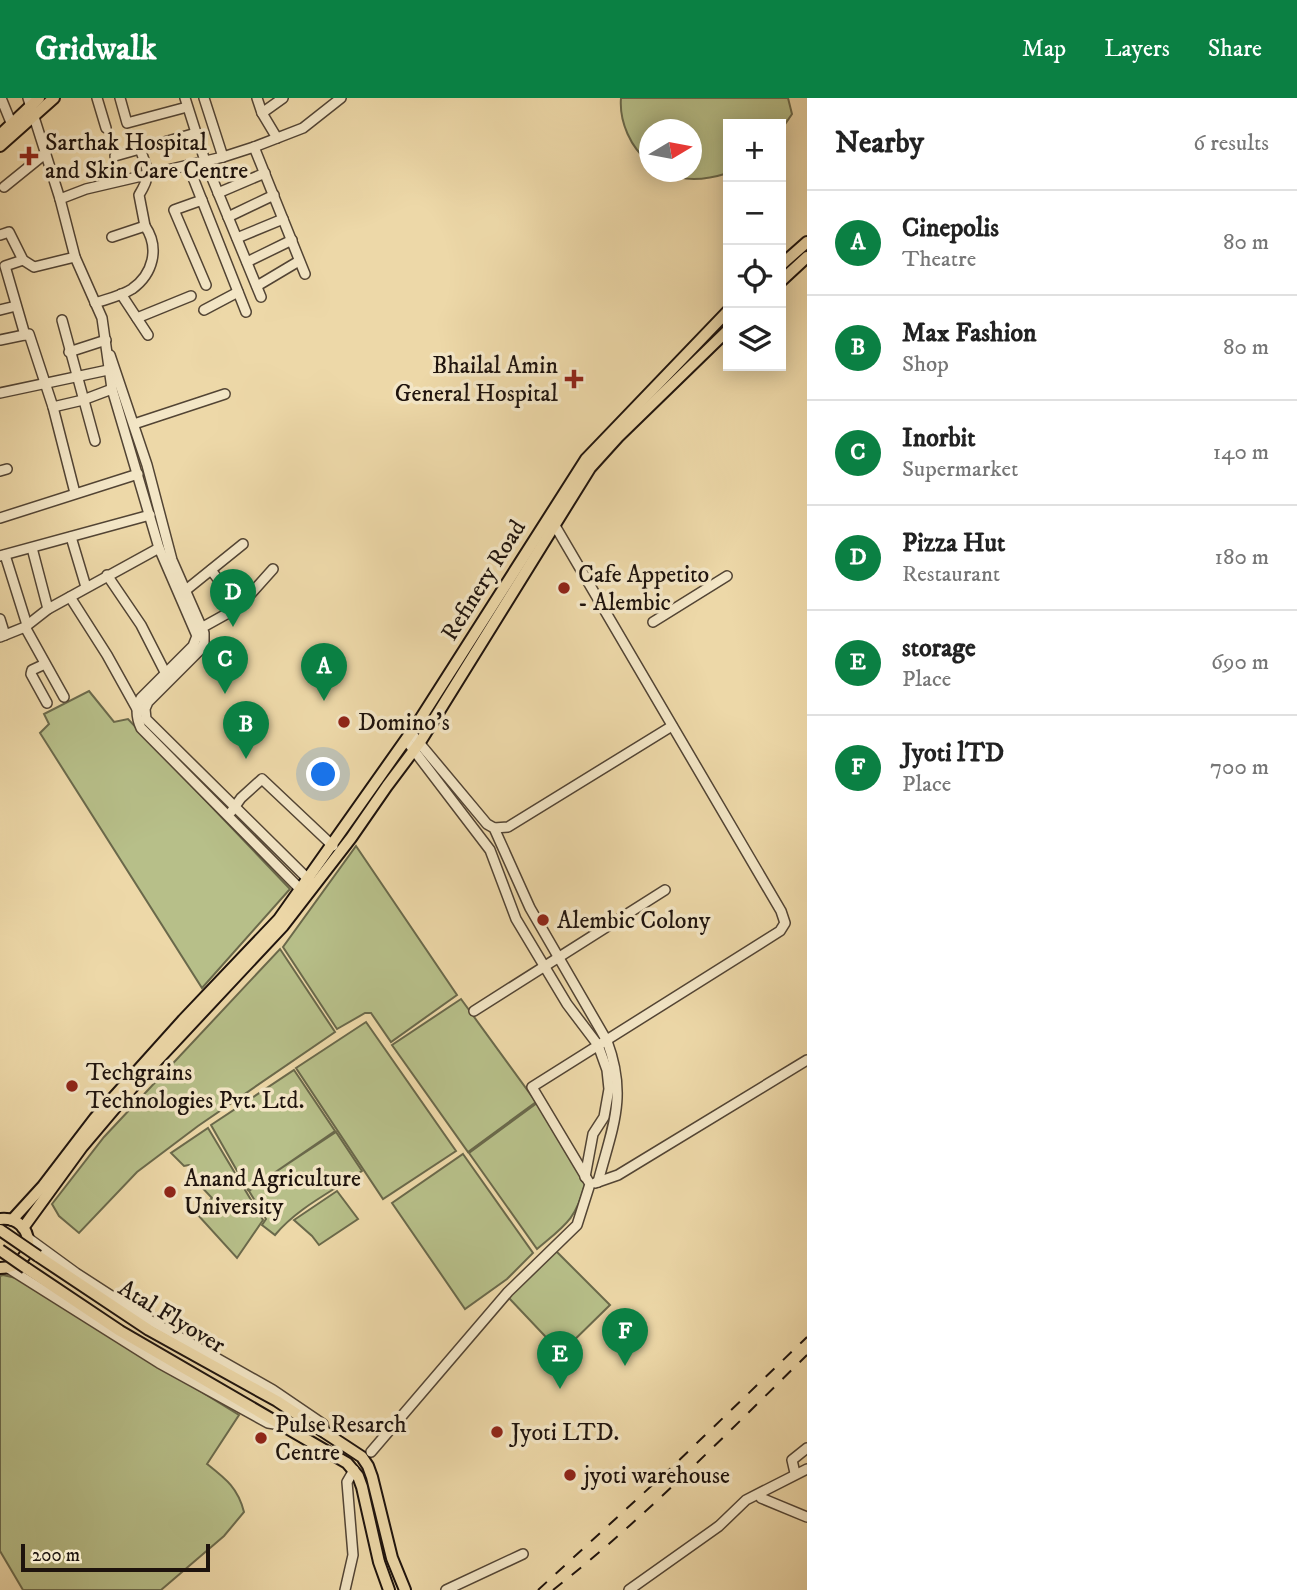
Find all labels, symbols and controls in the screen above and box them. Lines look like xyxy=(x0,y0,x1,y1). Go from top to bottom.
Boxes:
text: Gridwalk xyxy=(35,29,157,70)
text: Map xyxy=(1022,34,1066,64)
text: Layers xyxy=(1104,34,1170,64)
text: Share xyxy=(1208,34,1262,64)
north arrow xyxy=(639,119,702,182)
map controls xyxy=(723,119,786,371)
button: + xyxy=(723,119,786,182)
text: Nearby xyxy=(835,125,924,162)
place label: Sarthak Hospital and Skin Care Centre xyxy=(45,128,248,186)
text: 6 results xyxy=(1193,129,1269,158)
marker: Sarthak Hospital and Skin Care Centre xyxy=(19,146,39,166)
button: − xyxy=(723,182,786,245)
text: Cinepolis xyxy=(902,212,999,245)
text: A xyxy=(851,228,865,257)
text: 80 m xyxy=(1223,228,1269,257)
button: locate xyxy=(723,245,786,308)
text: Theatre xyxy=(902,245,976,274)
button: layers xyxy=(723,308,786,371)
text: Max Fashion xyxy=(902,317,1037,350)
text: B xyxy=(851,333,865,362)
text: 80 m xyxy=(1223,333,1269,362)
text: Shop xyxy=(902,350,949,379)
place label: Bhailal Amin General Hospital xyxy=(395,351,559,409)
marker: Bhailal Amin General Hospital xyxy=(564,369,584,389)
text: Inorbit xyxy=(902,422,976,455)
text: C xyxy=(850,438,866,467)
text: 140 m xyxy=(1213,438,1269,467)
text: Supermarket xyxy=(902,455,1018,484)
street label: Refinery Road xyxy=(435,515,533,647)
text: Pizza Hut xyxy=(902,527,1005,560)
text: D xyxy=(849,543,867,572)
text: 180 m xyxy=(1214,543,1269,572)
place label: Cafe Appetito - Alembic xyxy=(578,560,709,618)
text: Restaurant xyxy=(902,560,1000,589)
pin: D xyxy=(210,569,256,627)
marker: Cafe Appetito - Alembic xyxy=(556,580,572,596)
text: storage xyxy=(902,632,976,665)
pin: C xyxy=(202,636,248,694)
pin: A xyxy=(301,643,347,701)
text: E xyxy=(850,648,866,677)
text: 690 m xyxy=(1211,648,1269,677)
text: Place xyxy=(902,665,951,694)
pin: B xyxy=(223,701,269,759)
place label: Domino's xyxy=(358,708,450,738)
marker: Domino's xyxy=(336,714,352,730)
text: Jyoti lTD xyxy=(902,737,1004,770)
text: F xyxy=(851,753,865,782)
text: 700 m xyxy=(1210,753,1269,782)
your location xyxy=(306,757,340,791)
text: Place xyxy=(902,770,951,799)
place label: Alembic Colony xyxy=(557,906,711,936)
marker: Alembic Colony xyxy=(535,912,551,928)
place label: Techgrains Technologies Pvt. Ltd. xyxy=(86,1058,304,1116)
marker: Techgrains Technologies Pvt. Ltd. xyxy=(64,1078,80,1094)
place label: Anand Agriculture University xyxy=(184,1164,361,1222)
marker: Anand Agriculture University xyxy=(162,1184,178,1200)
street label: Atal Flyover xyxy=(113,1273,230,1361)
pin: F xyxy=(602,1308,648,1366)
pin: E xyxy=(537,1331,583,1389)
place label: Pulse Resarch Centre xyxy=(275,1410,407,1468)
place label: Jyoti LTD. xyxy=(509,1418,619,1448)
marker: Jyoti LTD. xyxy=(489,1424,505,1440)
marker: Pulse Resarch Centre xyxy=(253,1430,269,1446)
place label: jyoti warehouse xyxy=(580,1461,730,1491)
marker: jyoti warehouse xyxy=(562,1467,578,1483)
scale bar xyxy=(21,1541,210,1573)
text: 200 m xyxy=(32,1544,80,1567)

